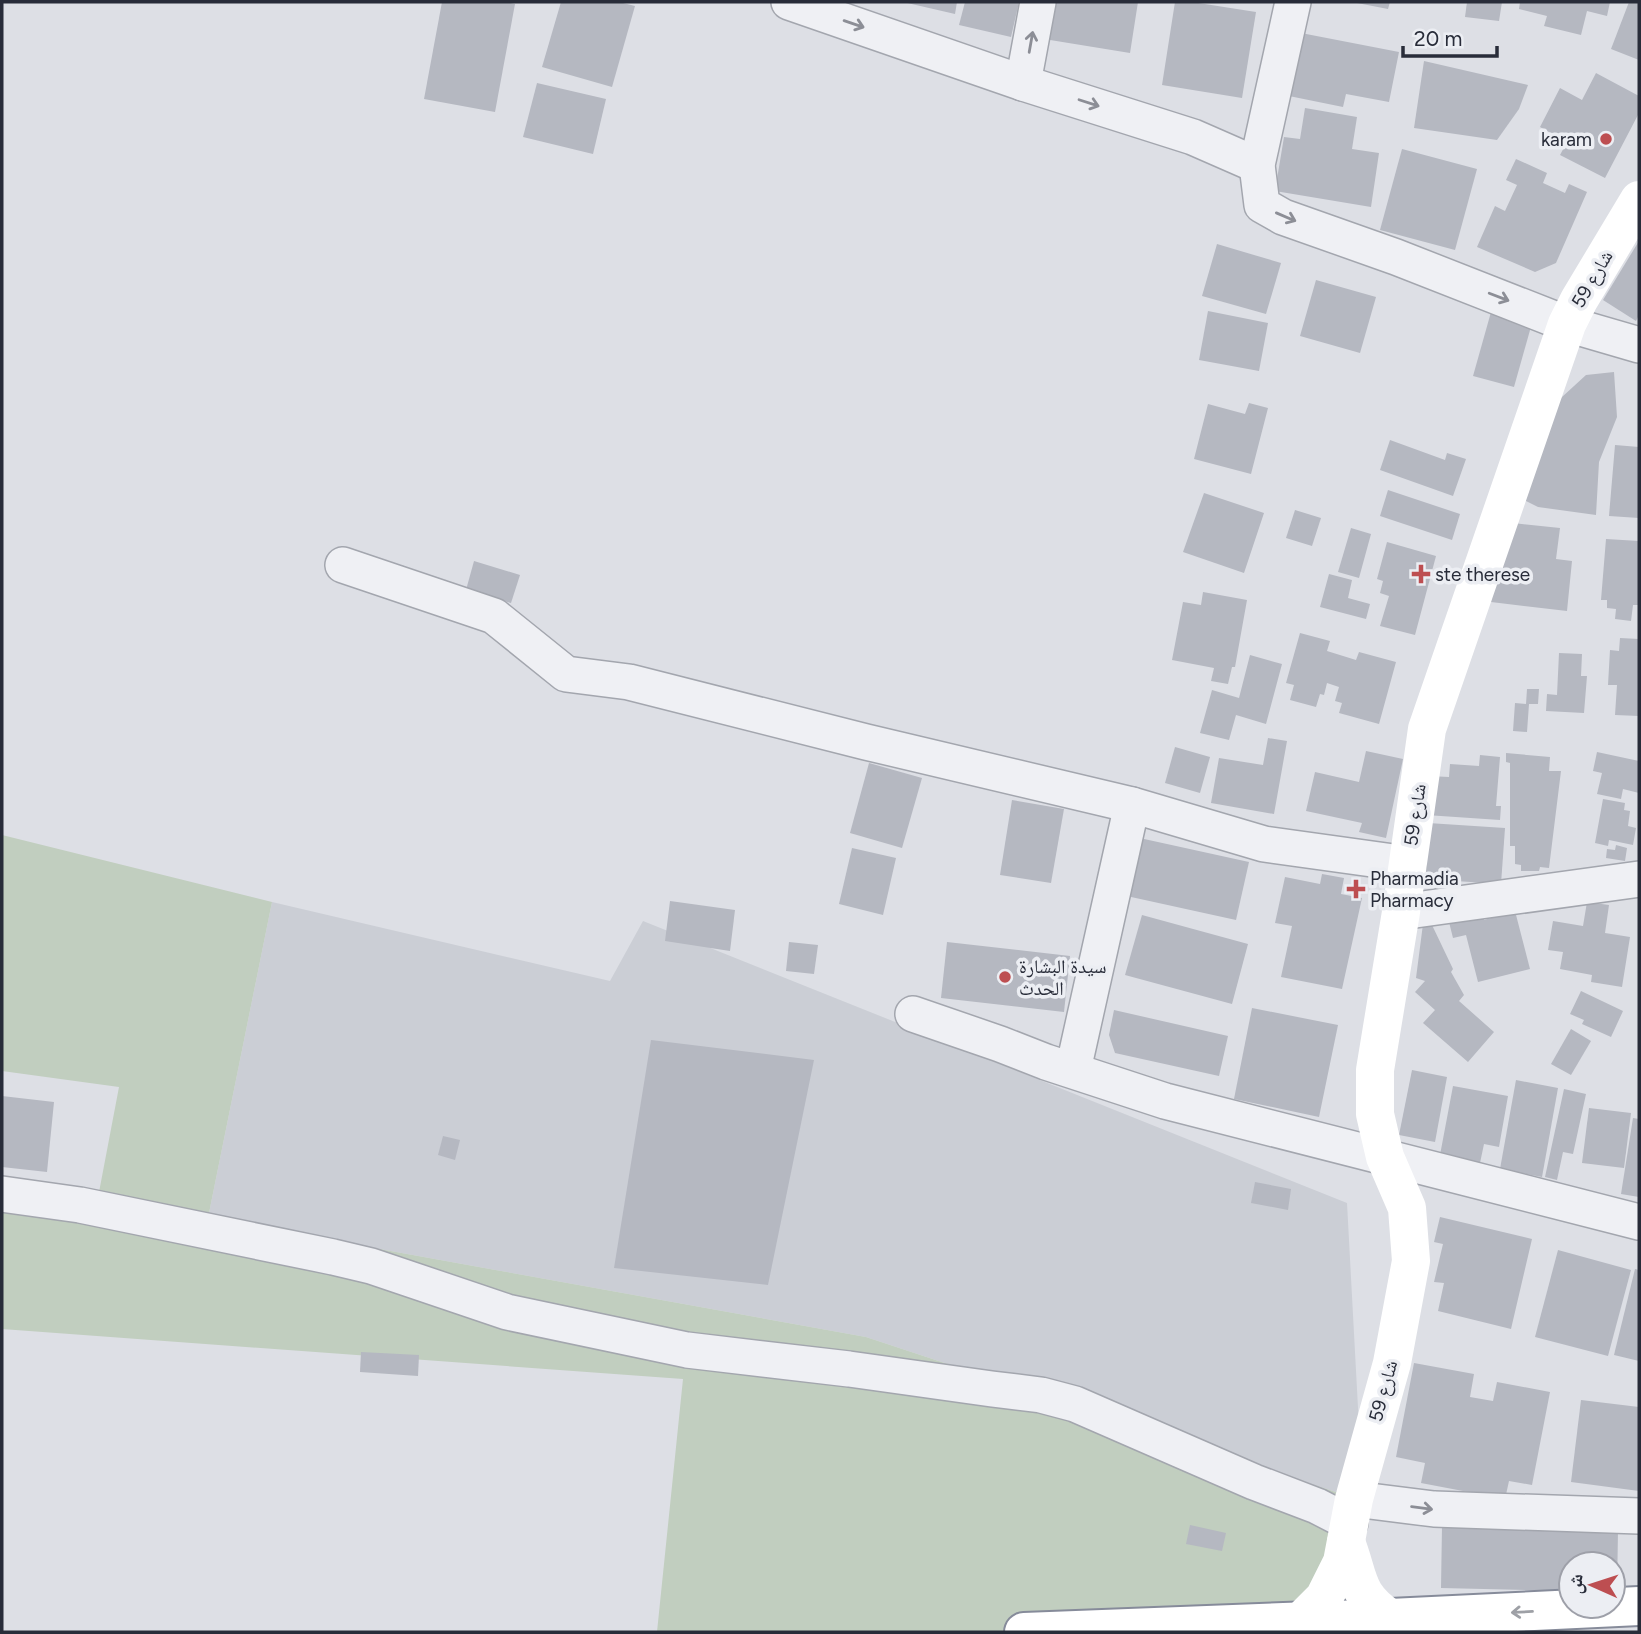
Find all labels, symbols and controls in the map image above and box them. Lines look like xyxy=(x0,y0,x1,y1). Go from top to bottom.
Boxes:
scale bar xyxy=(1403,14,1498,58)
one-way arrow xyxy=(842,19,864,31)
text: 20 m xyxy=(1414,26,1462,51)
one-way arrow xyxy=(1025,31,1038,54)
one-way arrow xyxy=(1077,98,1099,111)
place label: karam xyxy=(1541,128,1592,151)
marker: karam xyxy=(1598,131,1614,147)
one-way arrow xyxy=(1275,212,1297,225)
street label: شارع 59 xyxy=(1566,246,1618,312)
one-way arrow xyxy=(1488,292,1510,305)
place label: ste therese xyxy=(1435,563,1530,586)
marker: ste therese xyxy=(1413,566,1429,582)
street label: شارع 59 xyxy=(1399,782,1431,848)
place label: Pharmadia Pharmacy xyxy=(1370,867,1459,912)
marker: Pharmadia Pharmacy xyxy=(1348,881,1364,897)
place label: سيدة البشارة الحدث xyxy=(1019,955,1106,1000)
marker: سيدة البشارة الحدث xyxy=(997,969,1013,985)
street label: شارع 59 xyxy=(1364,1358,1402,1424)
one-way arrow xyxy=(1410,1501,1432,1514)
north arrow xyxy=(1557,1550,1627,1620)
text: ش xyxy=(1564,1573,1588,1595)
one-way arrow xyxy=(1511,1605,1534,1618)

